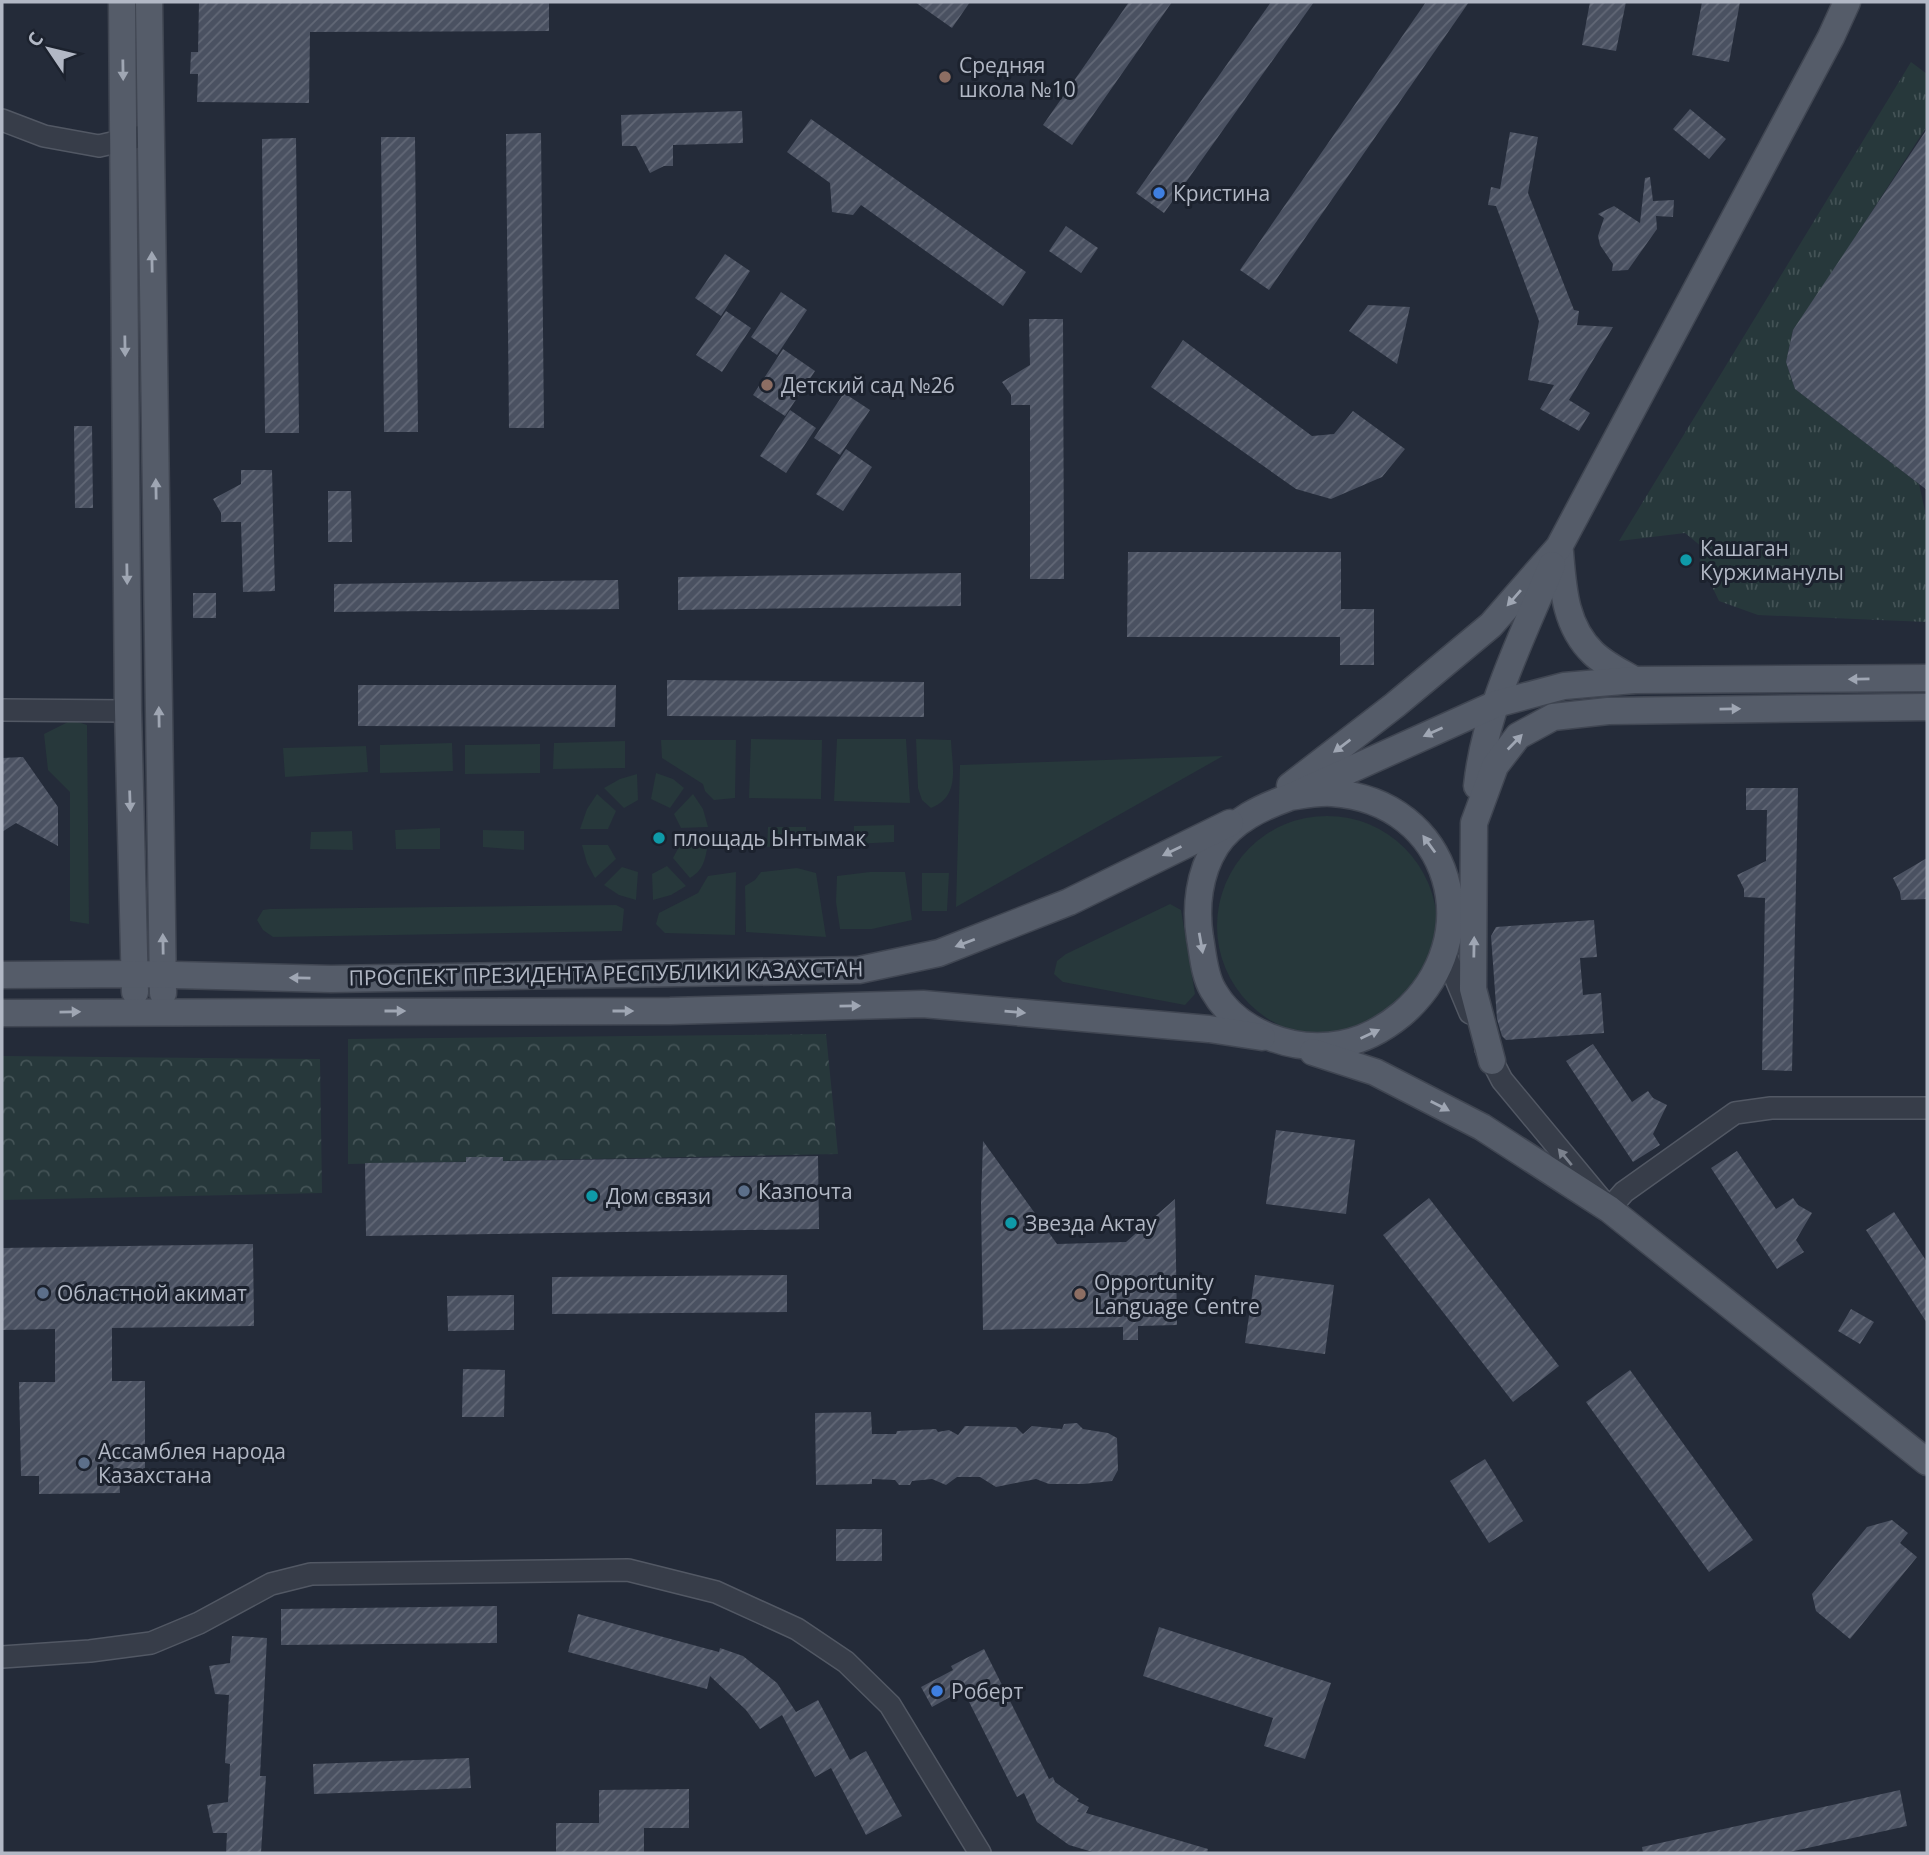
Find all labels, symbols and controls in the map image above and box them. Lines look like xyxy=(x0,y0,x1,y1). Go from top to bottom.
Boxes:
north arrow xyxy=(14,14,84,84)
text: С xyxy=(21,27,49,52)
place label: Средняя школа №10 xyxy=(959,51,1076,103)
one-way arrow xyxy=(117,59,129,81)
marker: Средняя школа №10 xyxy=(937,69,953,85)
place label: Кристина xyxy=(1173,179,1270,207)
marker: Кристина xyxy=(1151,185,1167,201)
one-way arrow xyxy=(147,250,158,272)
one-way arrow xyxy=(119,336,131,358)
place label: Детский сад №26 xyxy=(781,371,955,399)
marker: Детский сад №26 xyxy=(759,377,775,393)
one-way arrow xyxy=(150,478,161,500)
place label: Кашаган Куржиманулы xyxy=(1700,534,1844,586)
marker: Кашаган Куржиманулы xyxy=(1678,552,1694,568)
one-way arrow xyxy=(121,563,133,585)
one-way arrow xyxy=(1507,590,1522,607)
one-way arrow xyxy=(1848,673,1870,685)
one-way arrow xyxy=(1719,703,1741,715)
one-way arrow xyxy=(154,705,165,727)
one-way arrow xyxy=(1423,727,1444,738)
one-way arrow xyxy=(1507,733,1523,750)
one-way arrow xyxy=(1332,739,1351,753)
one-way arrow xyxy=(125,791,136,813)
place label: площадь Ынтымак xyxy=(673,824,866,852)
marker: площадь Ынтымак xyxy=(651,830,667,846)
one-way arrow xyxy=(1422,835,1436,853)
one-way arrow xyxy=(1162,845,1182,857)
one-way arrow xyxy=(1196,932,1207,954)
one-way arrow xyxy=(157,933,169,955)
one-way arrow xyxy=(1468,935,1480,957)
one-way arrow xyxy=(954,938,975,949)
street label: ПРОСПЕКТ ПРЕЗИДЕНТА РЕСПУБЛИКИ КАЗАХСТАН xyxy=(348,955,864,991)
one-way arrow xyxy=(289,972,311,984)
one-way arrow xyxy=(840,1000,862,1012)
one-way arrow xyxy=(385,1005,407,1017)
one-way arrow xyxy=(612,1005,634,1017)
one-way arrow xyxy=(59,1006,81,1018)
one-way arrow xyxy=(1004,1007,1026,1018)
one-way arrow xyxy=(1360,1028,1380,1040)
one-way arrow xyxy=(1430,1100,1450,1111)
one-way arrow xyxy=(1558,1148,1573,1166)
place label: Казпочта xyxy=(758,1177,853,1205)
place label: Дом связи xyxy=(606,1182,711,1210)
marker: Казпочта xyxy=(736,1183,752,1199)
marker: Дом связи xyxy=(584,1188,600,1204)
place label: Звезда Актау xyxy=(1025,1209,1157,1237)
marker: Звезда Актау xyxy=(1003,1215,1019,1231)
place label: Opportunity Language Centre xyxy=(1094,1268,1260,1320)
place label: Областной акимат xyxy=(57,1279,247,1307)
marker: Областной акимат xyxy=(35,1285,51,1301)
marker: Opportunity Language Centre xyxy=(1072,1286,1088,1302)
place label: Ассамблея народа Казахстана xyxy=(98,1437,286,1489)
marker: Ассамблея народа Казахстана xyxy=(76,1455,92,1471)
place label: Роберт xyxy=(951,1677,1023,1705)
marker: Роберт xyxy=(929,1683,945,1699)

